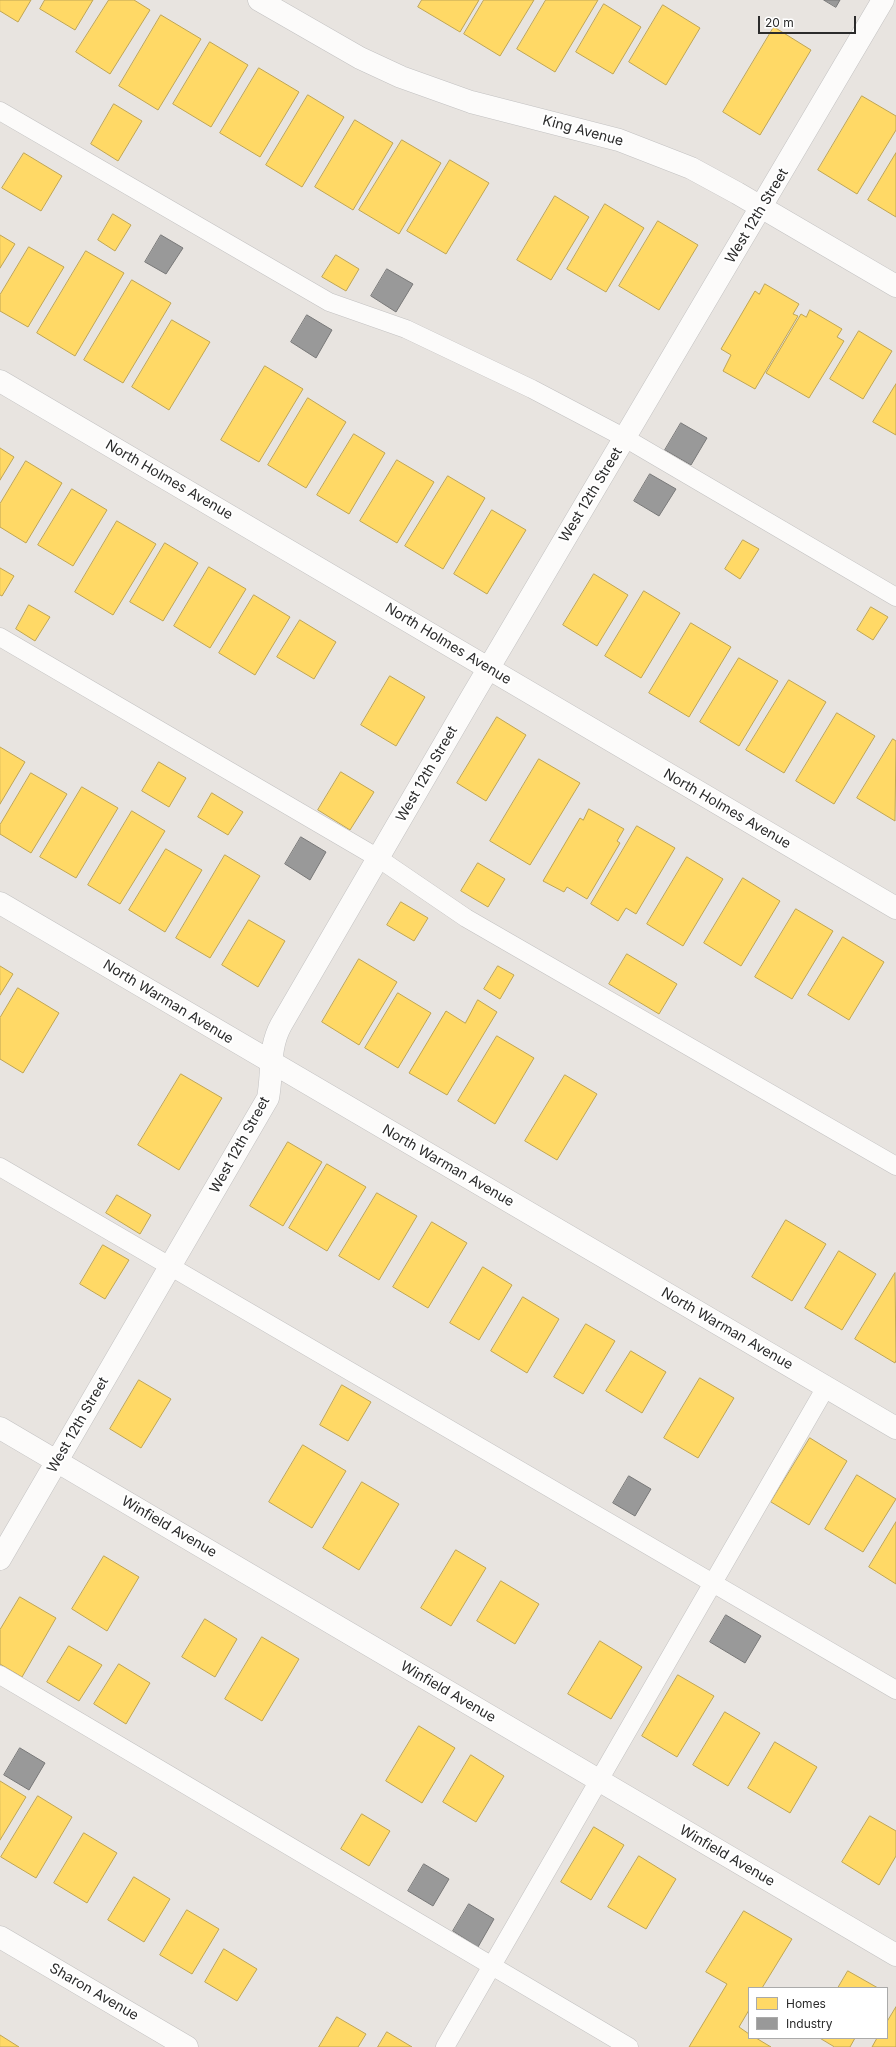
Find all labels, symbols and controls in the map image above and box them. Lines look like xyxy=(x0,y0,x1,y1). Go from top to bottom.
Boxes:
scale bar xyxy=(760,8,858,34)
text: 20 m xyxy=(765,15,794,30)
street label: King Avenue xyxy=(541,112,625,150)
street label: West 12th Street xyxy=(722,166,792,266)
street label: North Holmes Avenue xyxy=(102,437,236,523)
street label: West 12th Street xyxy=(556,445,626,545)
street label: North Holmes Avenue xyxy=(382,600,514,688)
street label: West 12th Street xyxy=(393,723,461,825)
street label: North Holmes Avenue xyxy=(660,766,794,852)
street label: North Warman Avenue xyxy=(100,956,236,1048)
street label: West 12th Street xyxy=(207,1094,273,1196)
street label: North Warman Avenue xyxy=(379,1121,517,1211)
street label: North Warman Avenue xyxy=(658,1284,796,1374)
street label: West 12th Street xyxy=(44,1374,112,1476)
street label: Winfield Avenue xyxy=(118,1493,220,1561)
street label: Winfield Avenue xyxy=(397,1658,499,1726)
street label: Winfield Avenue xyxy=(676,1822,778,1890)
street label: Sharon Avenue xyxy=(47,1960,141,2024)
legend xyxy=(748,1987,888,2039)
text: Homes xyxy=(786,1996,826,2011)
text: Industry xyxy=(786,2016,832,2031)

